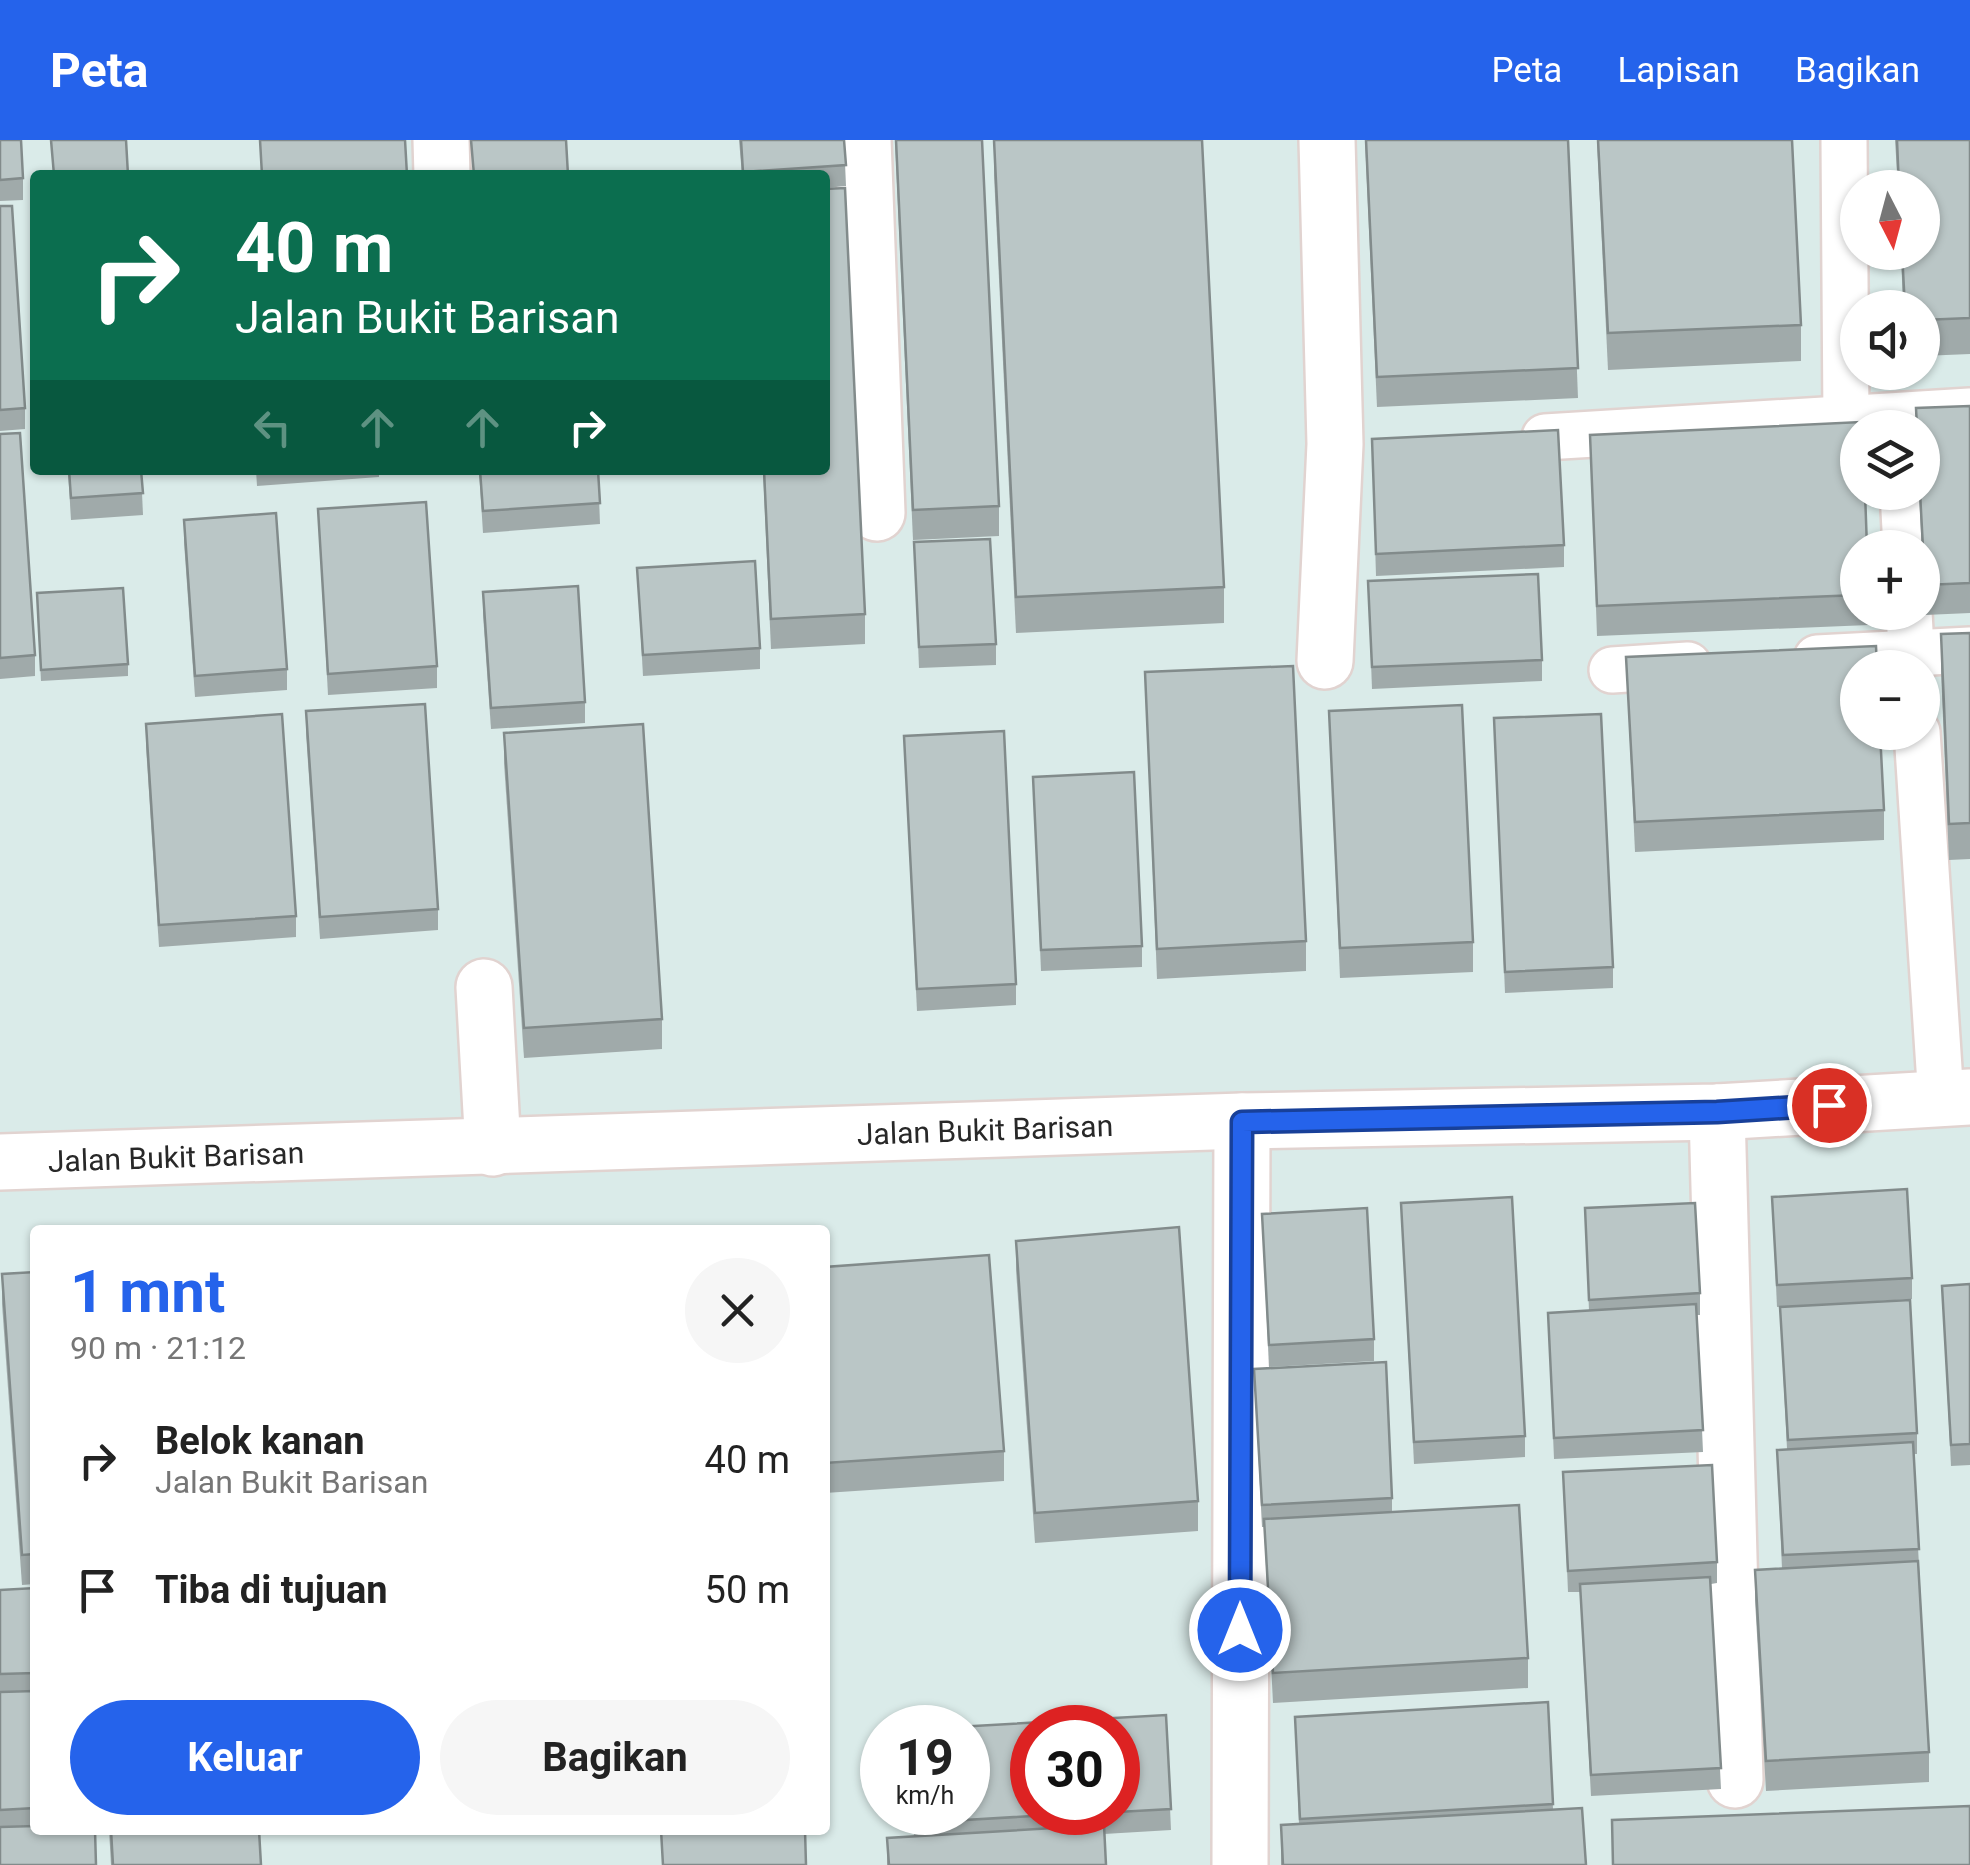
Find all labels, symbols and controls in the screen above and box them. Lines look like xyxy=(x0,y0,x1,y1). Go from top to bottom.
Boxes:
text: Peta xyxy=(50,42,148,99)
text: Peta xyxy=(1491,50,1562,91)
text: Lapisan xyxy=(1617,50,1740,91)
text: Bagikan xyxy=(1795,50,1920,91)
north arrow xyxy=(1840,170,1940,270)
map controls xyxy=(1840,170,1940,750)
text: 40 m xyxy=(235,207,393,289)
icon: right xyxy=(70,210,200,340)
button: sound xyxy=(1840,290,1940,390)
text: Jalan Bukit Barisan xyxy=(235,291,619,344)
icon: left xyxy=(245,400,300,455)
icon: ahead xyxy=(350,400,405,455)
icon: ahead xyxy=(455,400,510,455)
icon: right xyxy=(560,400,615,455)
button: layers xyxy=(1840,410,1940,510)
button: + xyxy=(1840,530,1940,630)
button: − xyxy=(1840,650,1940,750)
pin xyxy=(1787,1063,1872,1148)
icon: arrive xyxy=(1802,1078,1857,1133)
street label: Jalan Bukit Barisan xyxy=(856,1108,1114,1152)
street label: Jalan Bukit Barisan xyxy=(47,1135,305,1179)
text: 1 mnt xyxy=(70,1256,225,1327)
button: close xyxy=(685,1258,790,1363)
text: 90 m · 21:12 xyxy=(70,1329,246,1367)
text: Belok kanan xyxy=(155,1419,365,1463)
icon: right xyxy=(70,1433,125,1488)
text: 40 m xyxy=(705,1438,790,1482)
text: Jalan Bukit Barisan xyxy=(155,1463,428,1501)
icon: arrive xyxy=(70,1563,125,1618)
text: Tiba di tujuan xyxy=(155,1568,388,1612)
text: 50 m xyxy=(705,1568,790,1612)
position arrow xyxy=(1188,1578,1292,1682)
button: Keluar xyxy=(70,1700,420,1815)
button: Bagikan xyxy=(440,1700,790,1815)
speed limit sign: 30 xyxy=(1010,1705,1140,1835)
text: 19 xyxy=(896,1729,954,1787)
text: km/h xyxy=(896,1781,954,1810)

